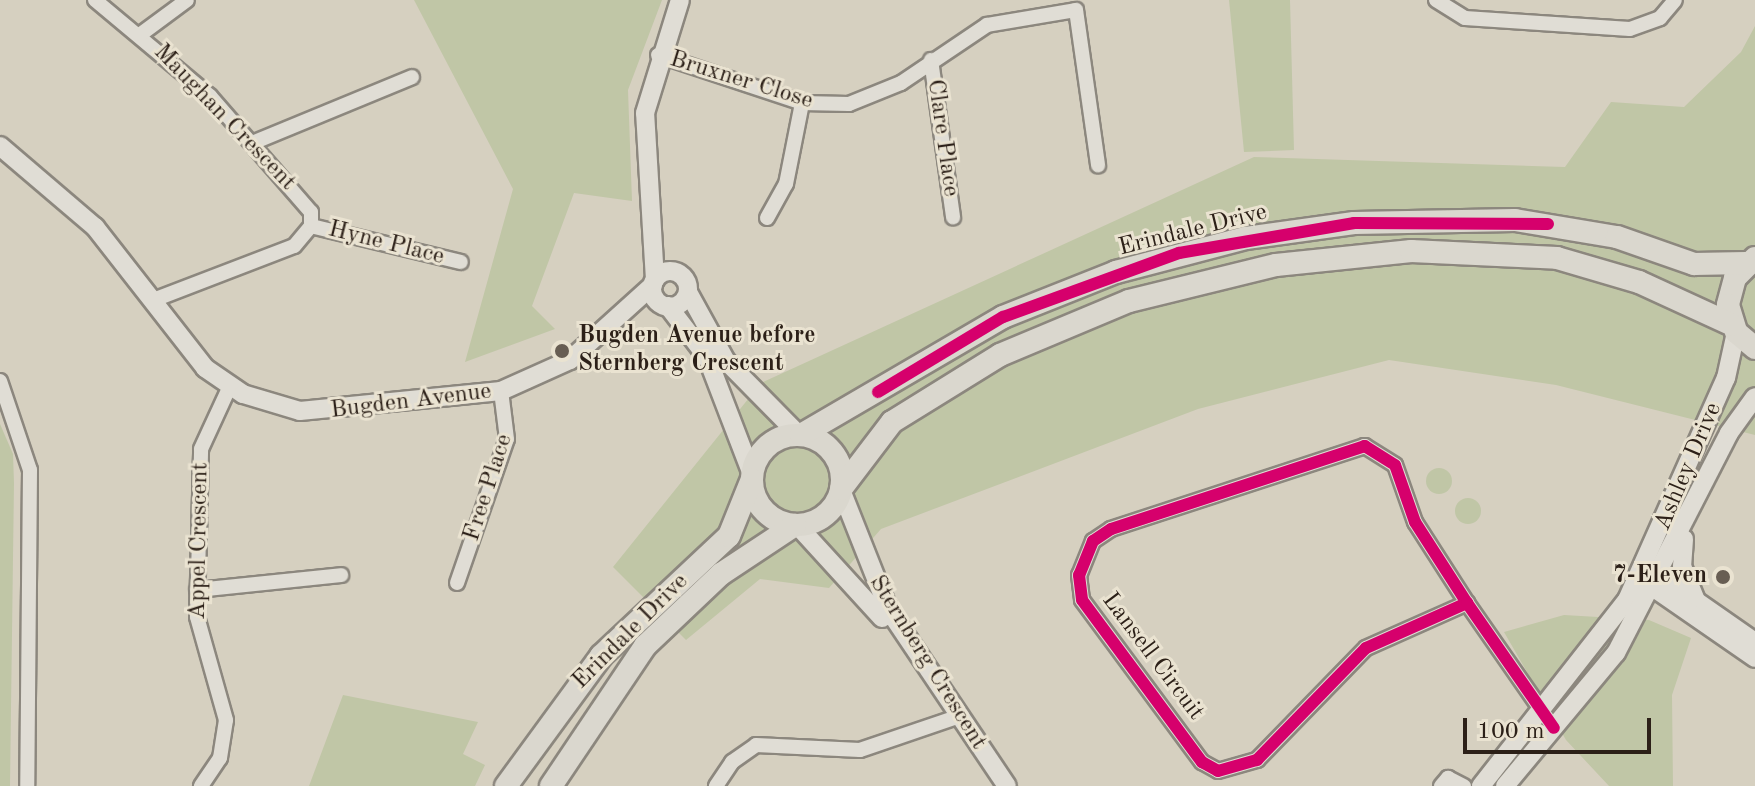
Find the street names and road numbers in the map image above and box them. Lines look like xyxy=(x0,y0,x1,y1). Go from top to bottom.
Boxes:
street label: Maughan Crescent xyxy=(147,39,301,197)
street label: Bruxner Close xyxy=(666,46,816,116)
street label: Clare Place xyxy=(920,77,964,199)
street label: Erindale Drive xyxy=(1116,199,1270,263)
street label: Hyne Place xyxy=(325,216,447,272)
street label: Bugden Avenue xyxy=(329,378,493,426)
street label: Ashley Drive xyxy=(1649,399,1729,535)
street label: Free Place xyxy=(458,431,520,545)
street label: Appel Crescent xyxy=(184,462,216,620)
street label: Erindale Drive xyxy=(567,568,695,696)
street label: Sternberg Crescent xyxy=(862,570,992,756)
street label: Lansell Circuit xyxy=(1095,587,1209,727)

